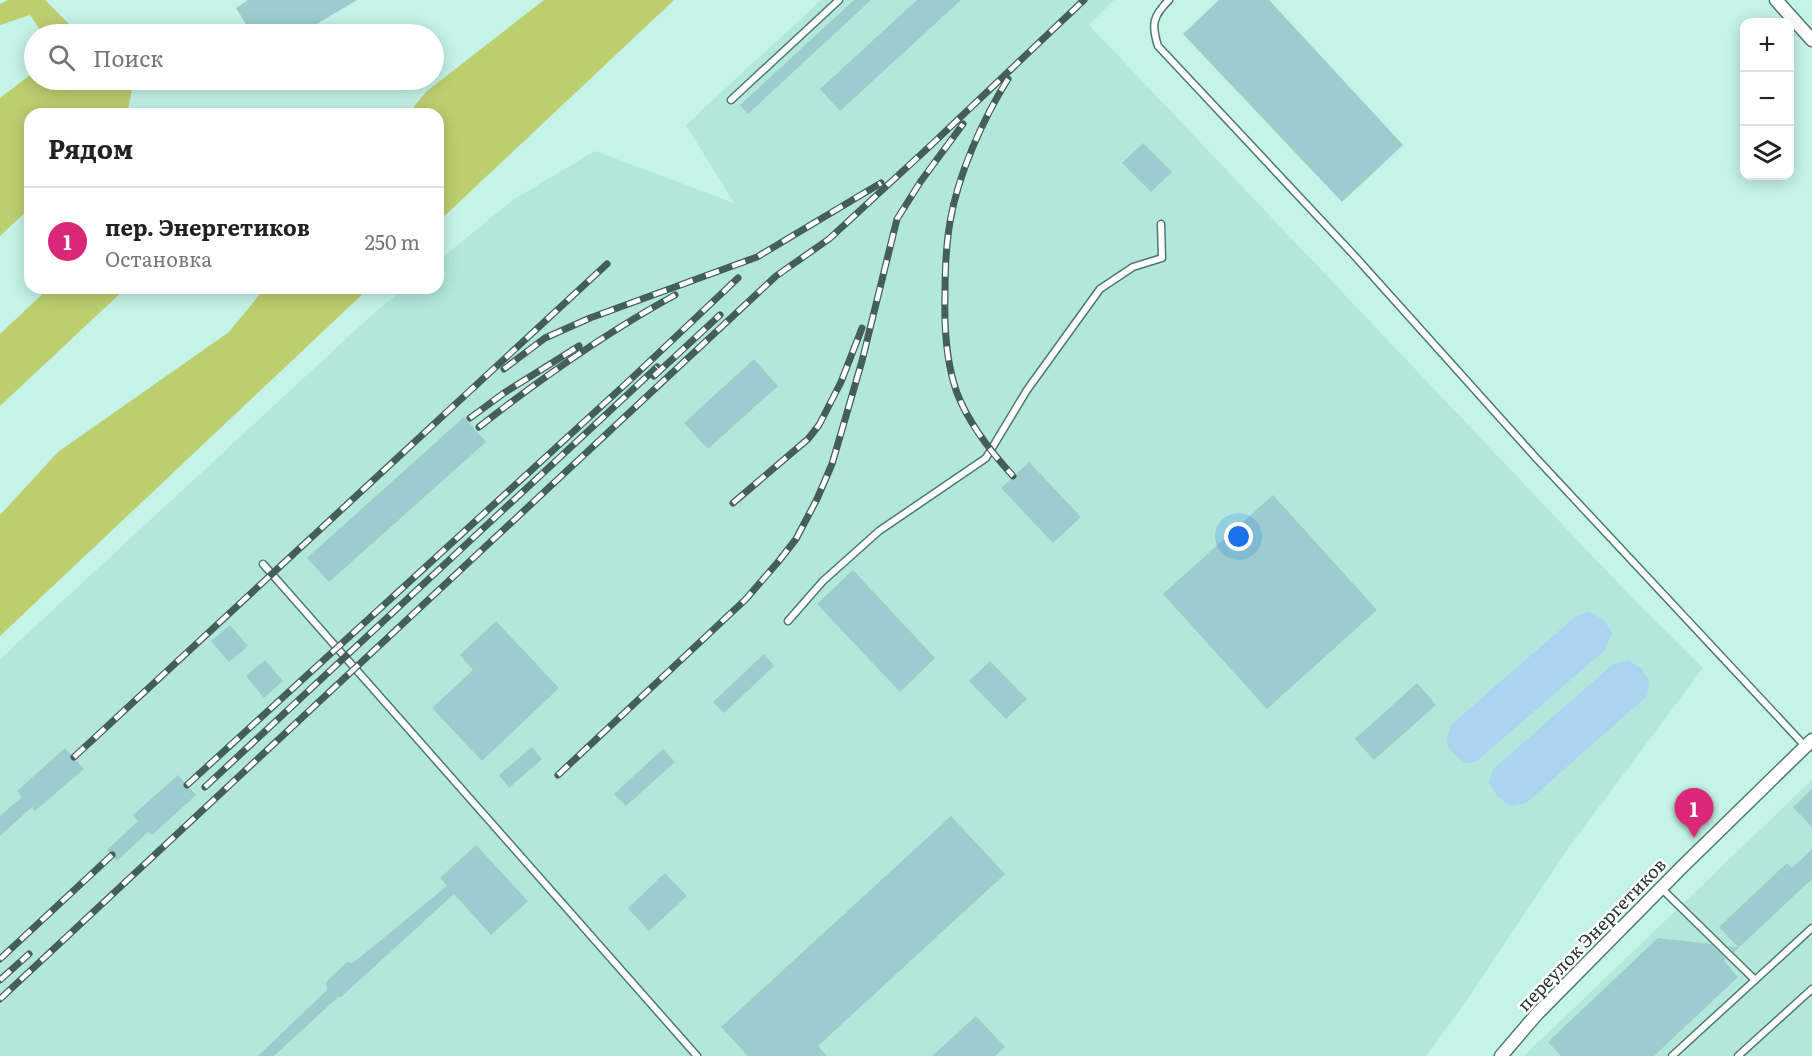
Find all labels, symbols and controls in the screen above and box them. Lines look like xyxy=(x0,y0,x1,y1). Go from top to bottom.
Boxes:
map controls xyxy=(1740,18,1794,180)
button: + xyxy=(1740,18,1794,72)
search box xyxy=(24,24,444,90)
icon: search xyxy=(45,41,78,74)
text: Поиск xyxy=(93,41,163,74)
button: − xyxy=(1740,72,1794,126)
button: layers xyxy=(1740,126,1794,180)
text: Рядом xyxy=(48,128,133,167)
text: пер. Энергетиков xyxy=(105,210,310,243)
text: 1 xyxy=(63,226,72,256)
text: 250 m xyxy=(365,226,420,256)
text: Остановка xyxy=(105,243,212,273)
your location xyxy=(1224,522,1253,551)
pin: 1 xyxy=(1674,788,1714,838)
street label: переулок Энергетиков xyxy=(1510,851,1672,1017)

